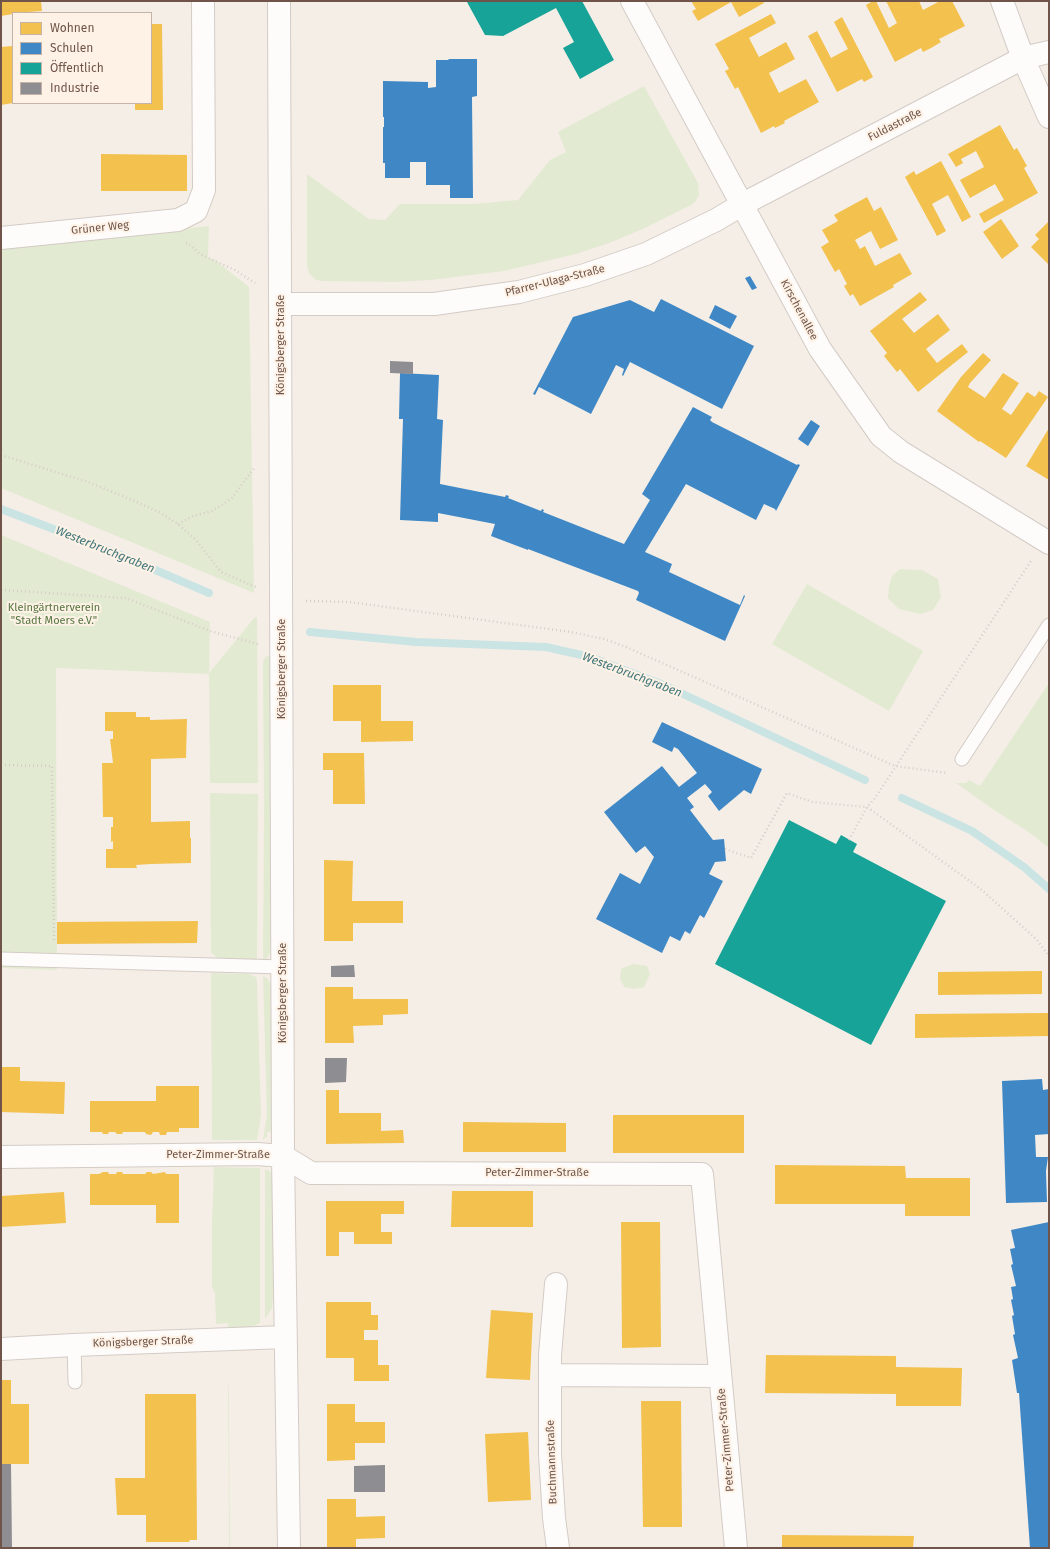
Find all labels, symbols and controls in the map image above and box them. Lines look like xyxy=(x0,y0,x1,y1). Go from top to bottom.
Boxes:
legend xyxy=(12,12,152,104)
text: Wohnen xyxy=(50,21,94,35)
text: Schulen xyxy=(50,41,93,55)
text: Öffentlich xyxy=(50,61,104,75)
text: Industrie xyxy=(50,81,99,95)
street label: Fuldastraße xyxy=(866,106,924,144)
street label: Grüner Weg xyxy=(71,218,129,238)
street label: Pfarrer-Ulaga-Straße xyxy=(504,262,606,300)
street label: Kirschenallee xyxy=(777,277,821,343)
street label: Königsberger Straße xyxy=(274,295,288,395)
water label: Westerbruchgraben xyxy=(53,524,157,576)
park label: Kleingärtnerverein "Stadt Moers e.V." xyxy=(8,601,100,627)
street label: Königsberger Straße xyxy=(275,619,289,719)
water label: Westerbruchgraben xyxy=(580,649,684,701)
street label: Königsberger Straße xyxy=(276,943,290,1043)
street label: Peter-Zimmer-Straße xyxy=(166,1148,270,1162)
street label: Peter-Zimmer-Straße xyxy=(485,1166,589,1180)
street label: Königsberger Straße xyxy=(92,1334,194,1350)
street label: Peter-Zimmer-Straße xyxy=(715,1388,737,1492)
street label: Buchmannstraße xyxy=(544,1420,560,1504)

